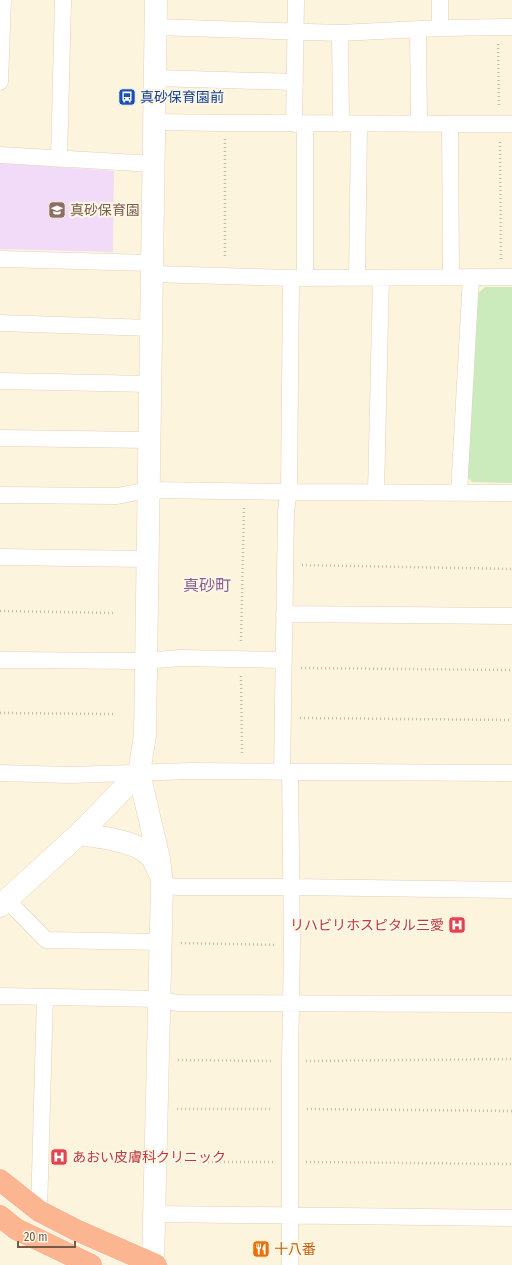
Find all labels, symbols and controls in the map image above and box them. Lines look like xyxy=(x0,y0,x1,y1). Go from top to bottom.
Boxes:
bus stop icon: 真砂保育園前 xyxy=(117,87,137,107)
place label: 真砂保育園前 xyxy=(140,89,224,106)
school or university icon: 真砂保育園 xyxy=(47,200,67,220)
place label: 真砂保育園 xyxy=(70,202,140,219)
district label: 真砂町 xyxy=(183,576,231,595)
hospital icon: リハビリホスピタル三愛 xyxy=(447,915,467,935)
place label: リハビリホスピタル三愛 xyxy=(290,917,444,934)
hospital icon: あおい皮膚科クリニック xyxy=(49,1147,69,1167)
place label: あおい皮膚科クリニック xyxy=(72,1149,226,1166)
scale bar xyxy=(18,1223,75,1249)
text: 20 m xyxy=(24,1230,48,1244)
restaurant icon: 十八番 xyxy=(251,1239,271,1259)
place label: 十八番 xyxy=(274,1241,316,1258)

